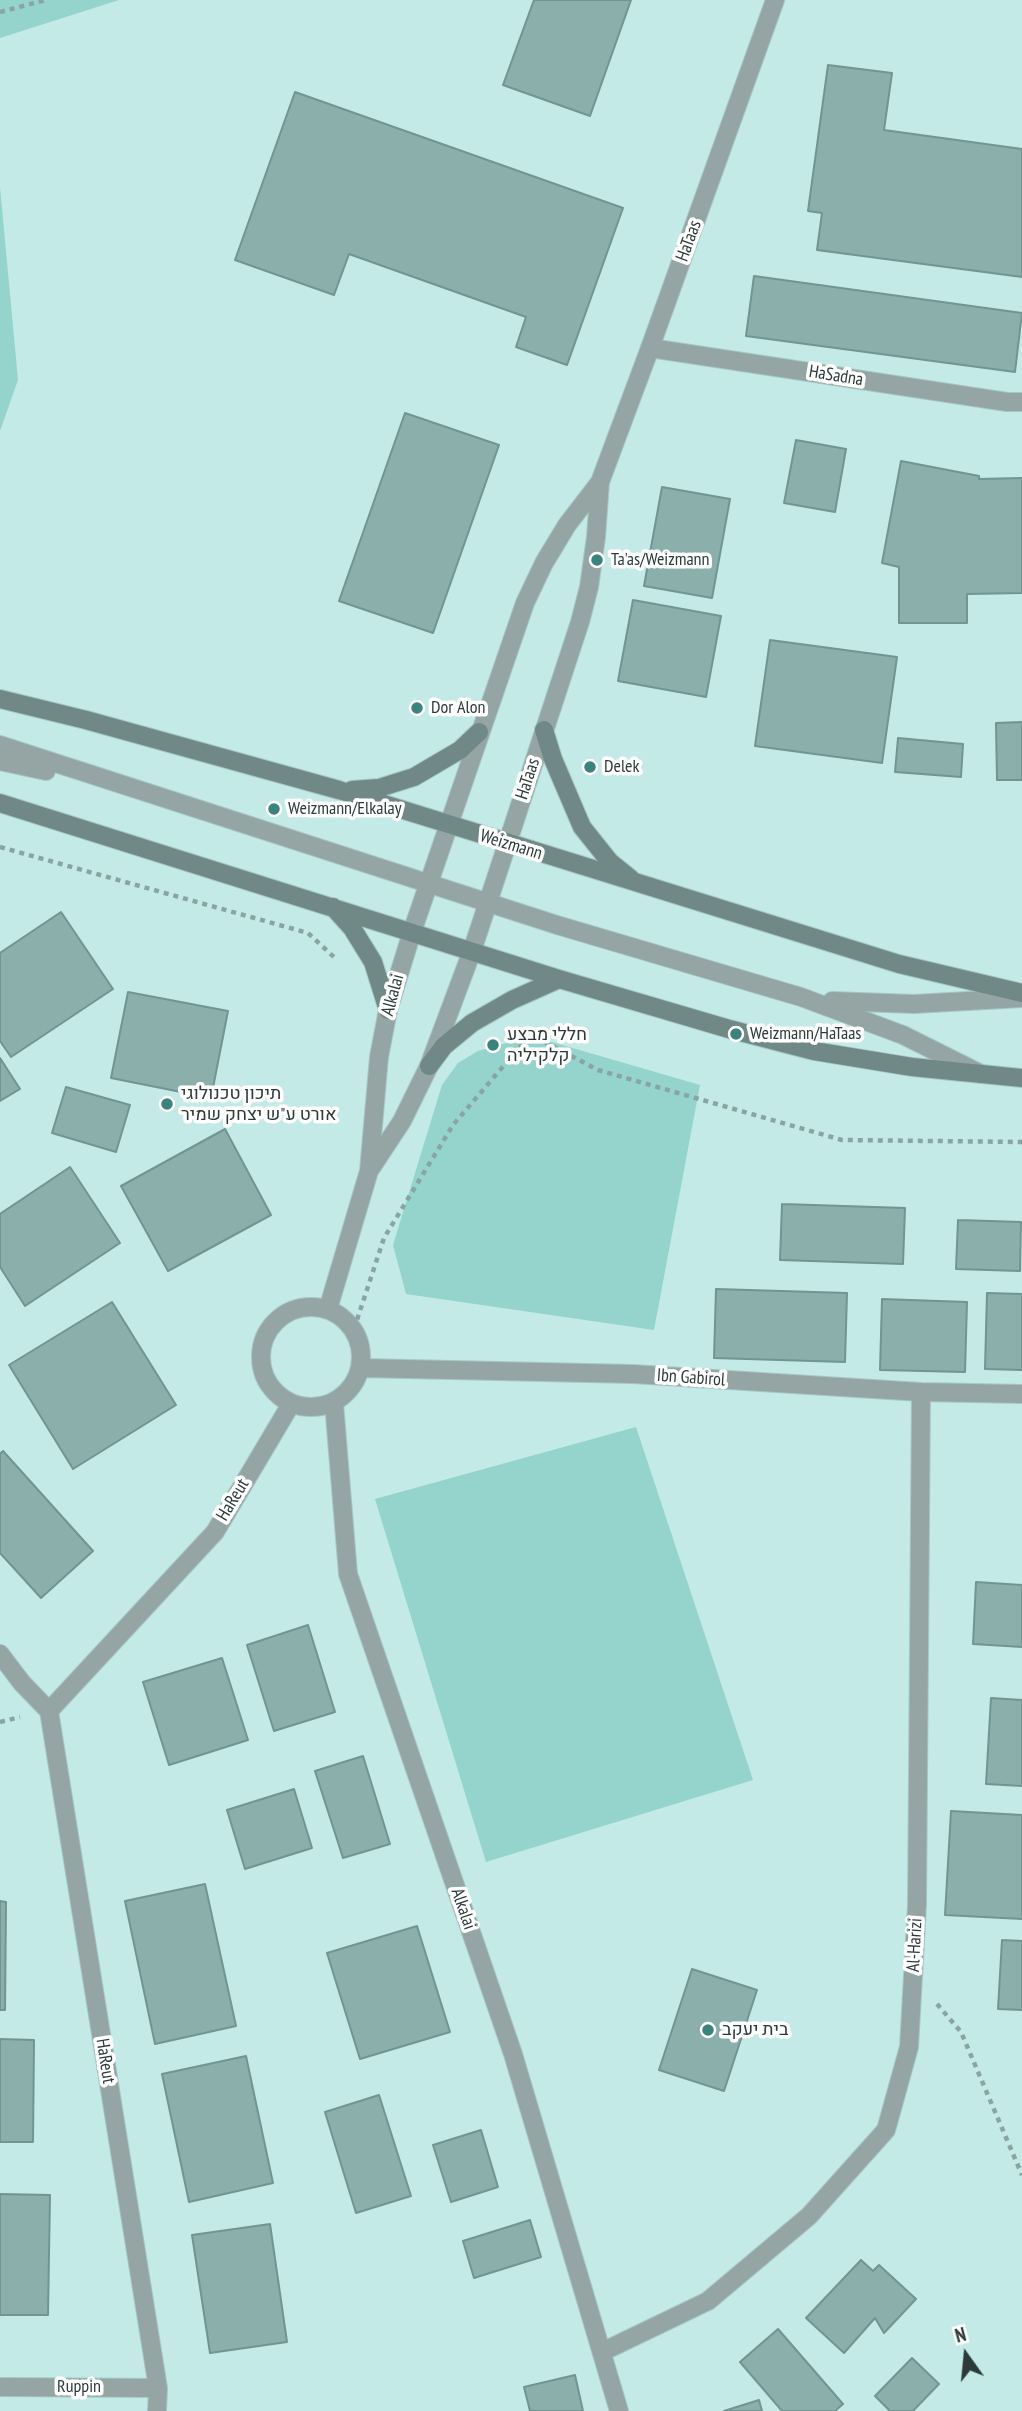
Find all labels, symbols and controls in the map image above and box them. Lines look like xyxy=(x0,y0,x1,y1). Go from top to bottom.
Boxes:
street label: HaTaas xyxy=(672,218,706,264)
street label: HaSadna xyxy=(807,361,865,391)
place label: Ta'as/Weizmann xyxy=(611,549,709,571)
marker: Ta'as/Weizmann xyxy=(589,552,605,568)
place label: Dor Alon xyxy=(431,697,485,719)
marker: Dor Alon xyxy=(409,700,425,716)
street label: HaTaas xyxy=(511,756,545,802)
place label: Delek xyxy=(604,756,639,778)
marker: Delek xyxy=(582,759,598,775)
place label: Weizmann/Elkalay xyxy=(288,798,402,820)
marker: Weizmann/Elkalay xyxy=(266,801,282,817)
street label: Weizmann xyxy=(477,825,545,865)
street label: Alkalai xyxy=(377,972,409,1018)
place label: Weizmann/HaTaas xyxy=(750,1023,861,1045)
place label: חללי מבצע קלקיליה xyxy=(507,1024,587,1066)
marker: Weizmann/HaTaas xyxy=(728,1026,744,1042)
marker: חללי מבצע קלקיליה xyxy=(485,1037,501,1053)
place label: תיכון טכנולוגי אורט ע"ש יצחק שמיר xyxy=(181,1083,336,1126)
marker: תיכון טכנולוגי אורט ע"ש יצחק שמיר xyxy=(159,1096,175,1112)
street label: Ibn Gabirol xyxy=(656,1365,726,1391)
street label: HaReut xyxy=(212,1475,254,1525)
street label: Alkalai xyxy=(446,1886,480,1932)
street label: Al-Harizi xyxy=(903,1917,927,1973)
place label: בית יעקב xyxy=(722,2019,788,2041)
marker: בית יעקב xyxy=(700,2022,716,2038)
street label: HaReut xyxy=(91,2037,119,2085)
north arrow xyxy=(931,2320,1001,2390)
text: N xyxy=(952,2322,969,2348)
street label: Ruppin xyxy=(57,2376,101,2398)

